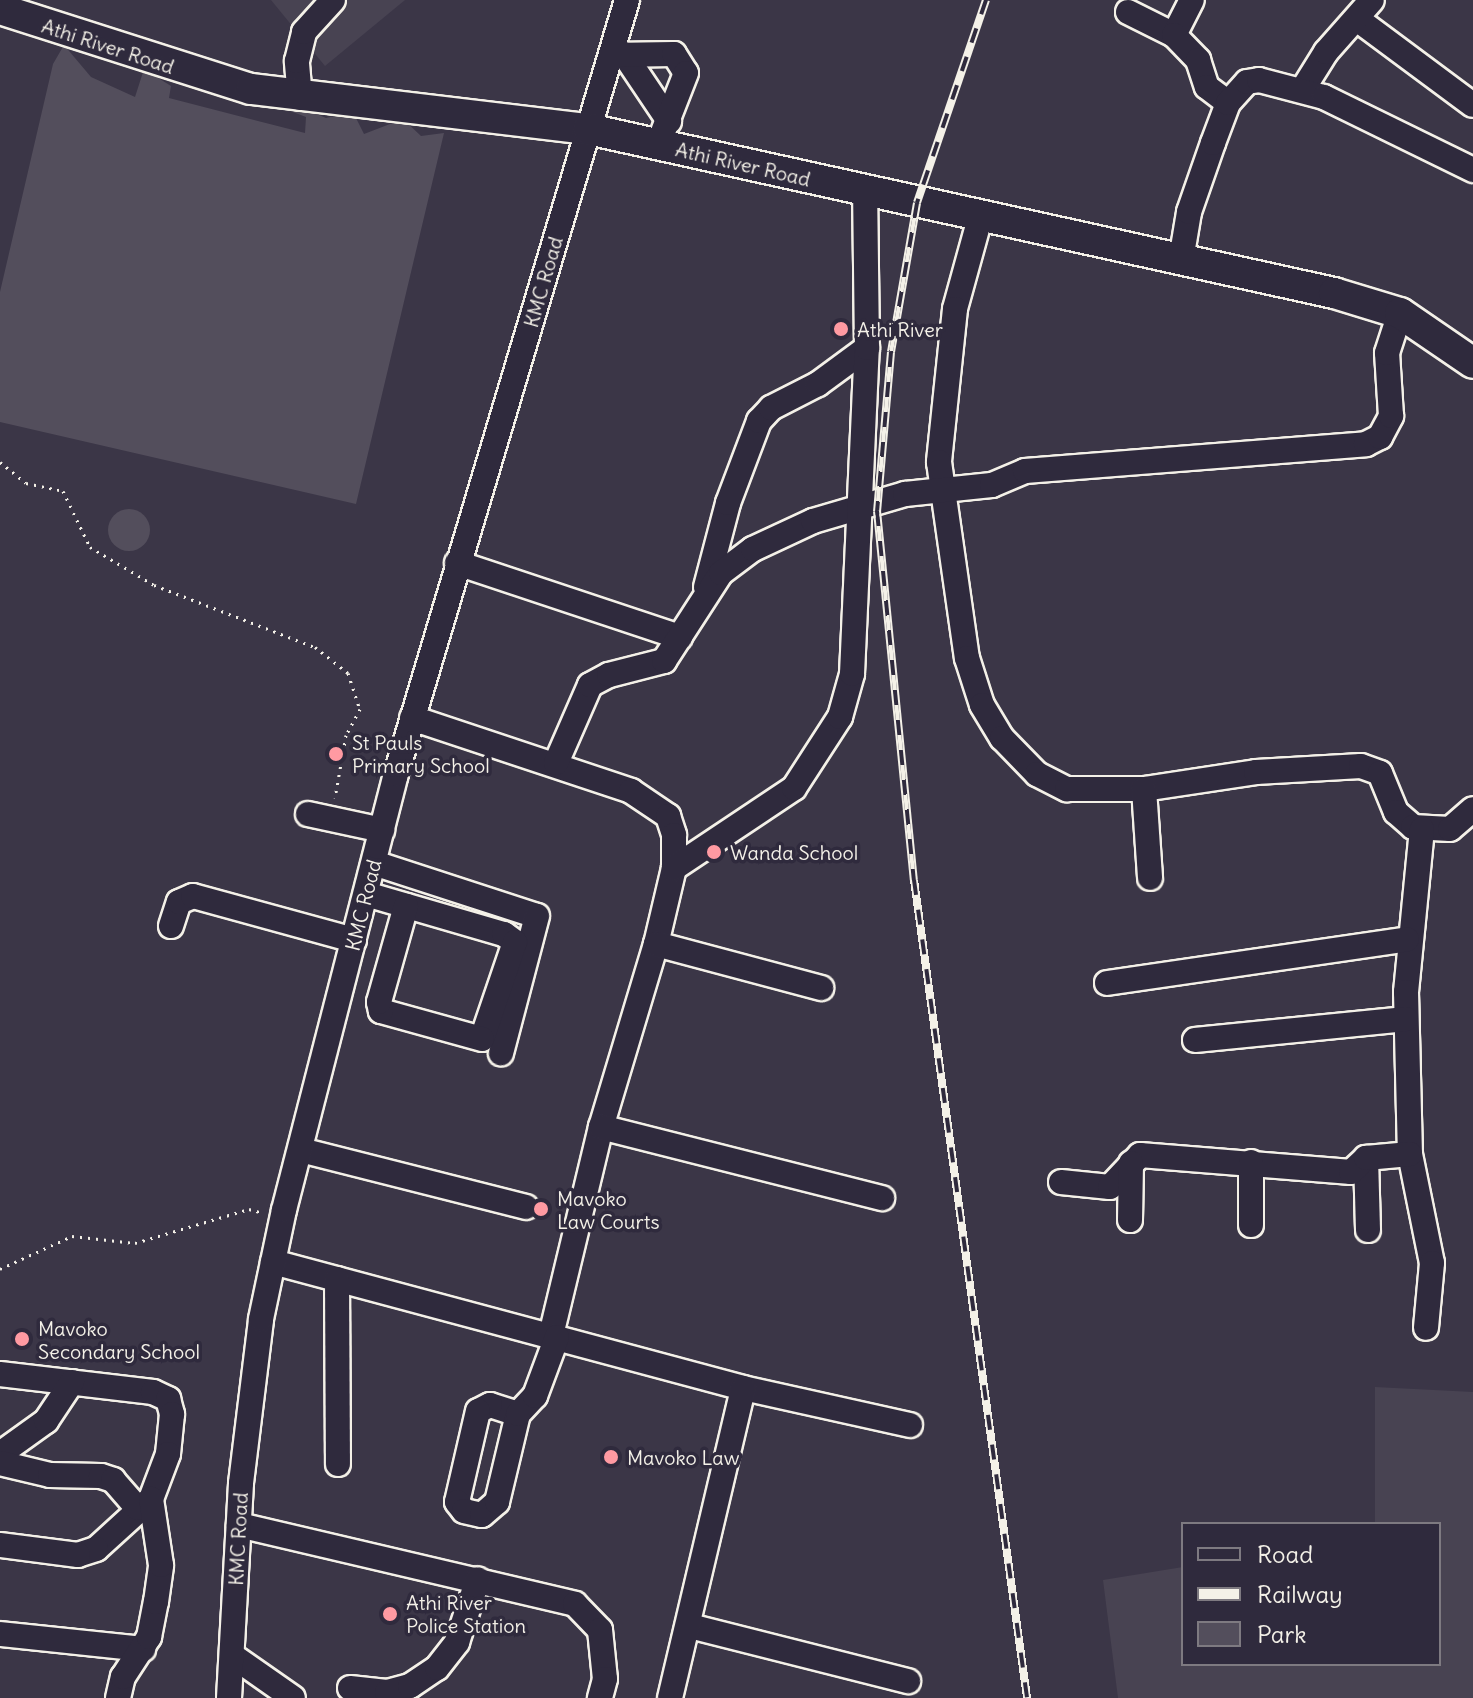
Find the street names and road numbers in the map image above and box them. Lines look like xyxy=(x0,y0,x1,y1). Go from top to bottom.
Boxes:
street label: Athi River Road xyxy=(39,13,177,79)
street label: Athi River Road xyxy=(673,137,813,191)
street label: KMC Road xyxy=(519,234,567,330)
street label: KMC Road xyxy=(340,857,386,953)
street label: KMC Road xyxy=(224,1492,252,1586)

